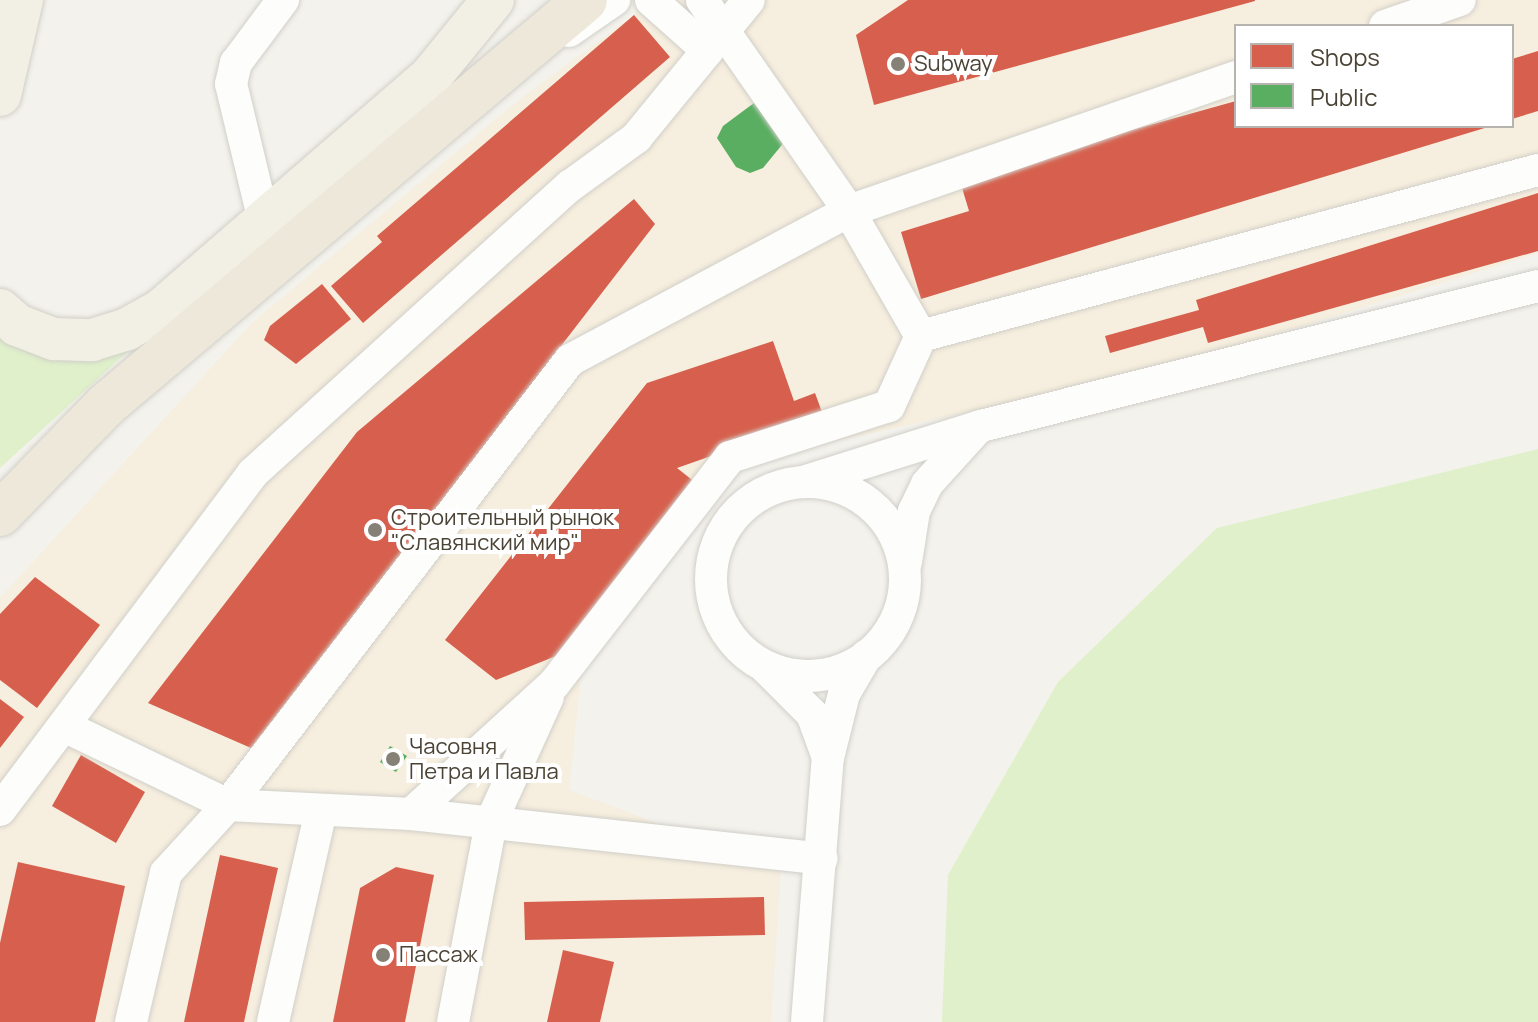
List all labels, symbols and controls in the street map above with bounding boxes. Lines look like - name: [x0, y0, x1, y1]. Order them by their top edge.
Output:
- legend: [1234, 24, 1514, 128]
- text: Shops: [1310, 40, 1380, 73]
- place label: Subway: [914, 51, 993, 77]
- marker: Subway: [889, 55, 907, 73]
- text: Public: [1310, 80, 1377, 113]
- place label: Строительный рынок "Славянский мир": [391, 504, 614, 556]
- marker: Строительный рынок "Славянский мир": [366, 521, 384, 539]
- place label: Часовня Петра и Павла: [409, 733, 559, 784]
- marker: Часовня Петра и Павла: [384, 750, 402, 768]
- place label: Пассаж: [399, 942, 478, 968]
- marker: Пассаж: [374, 946, 392, 964]

